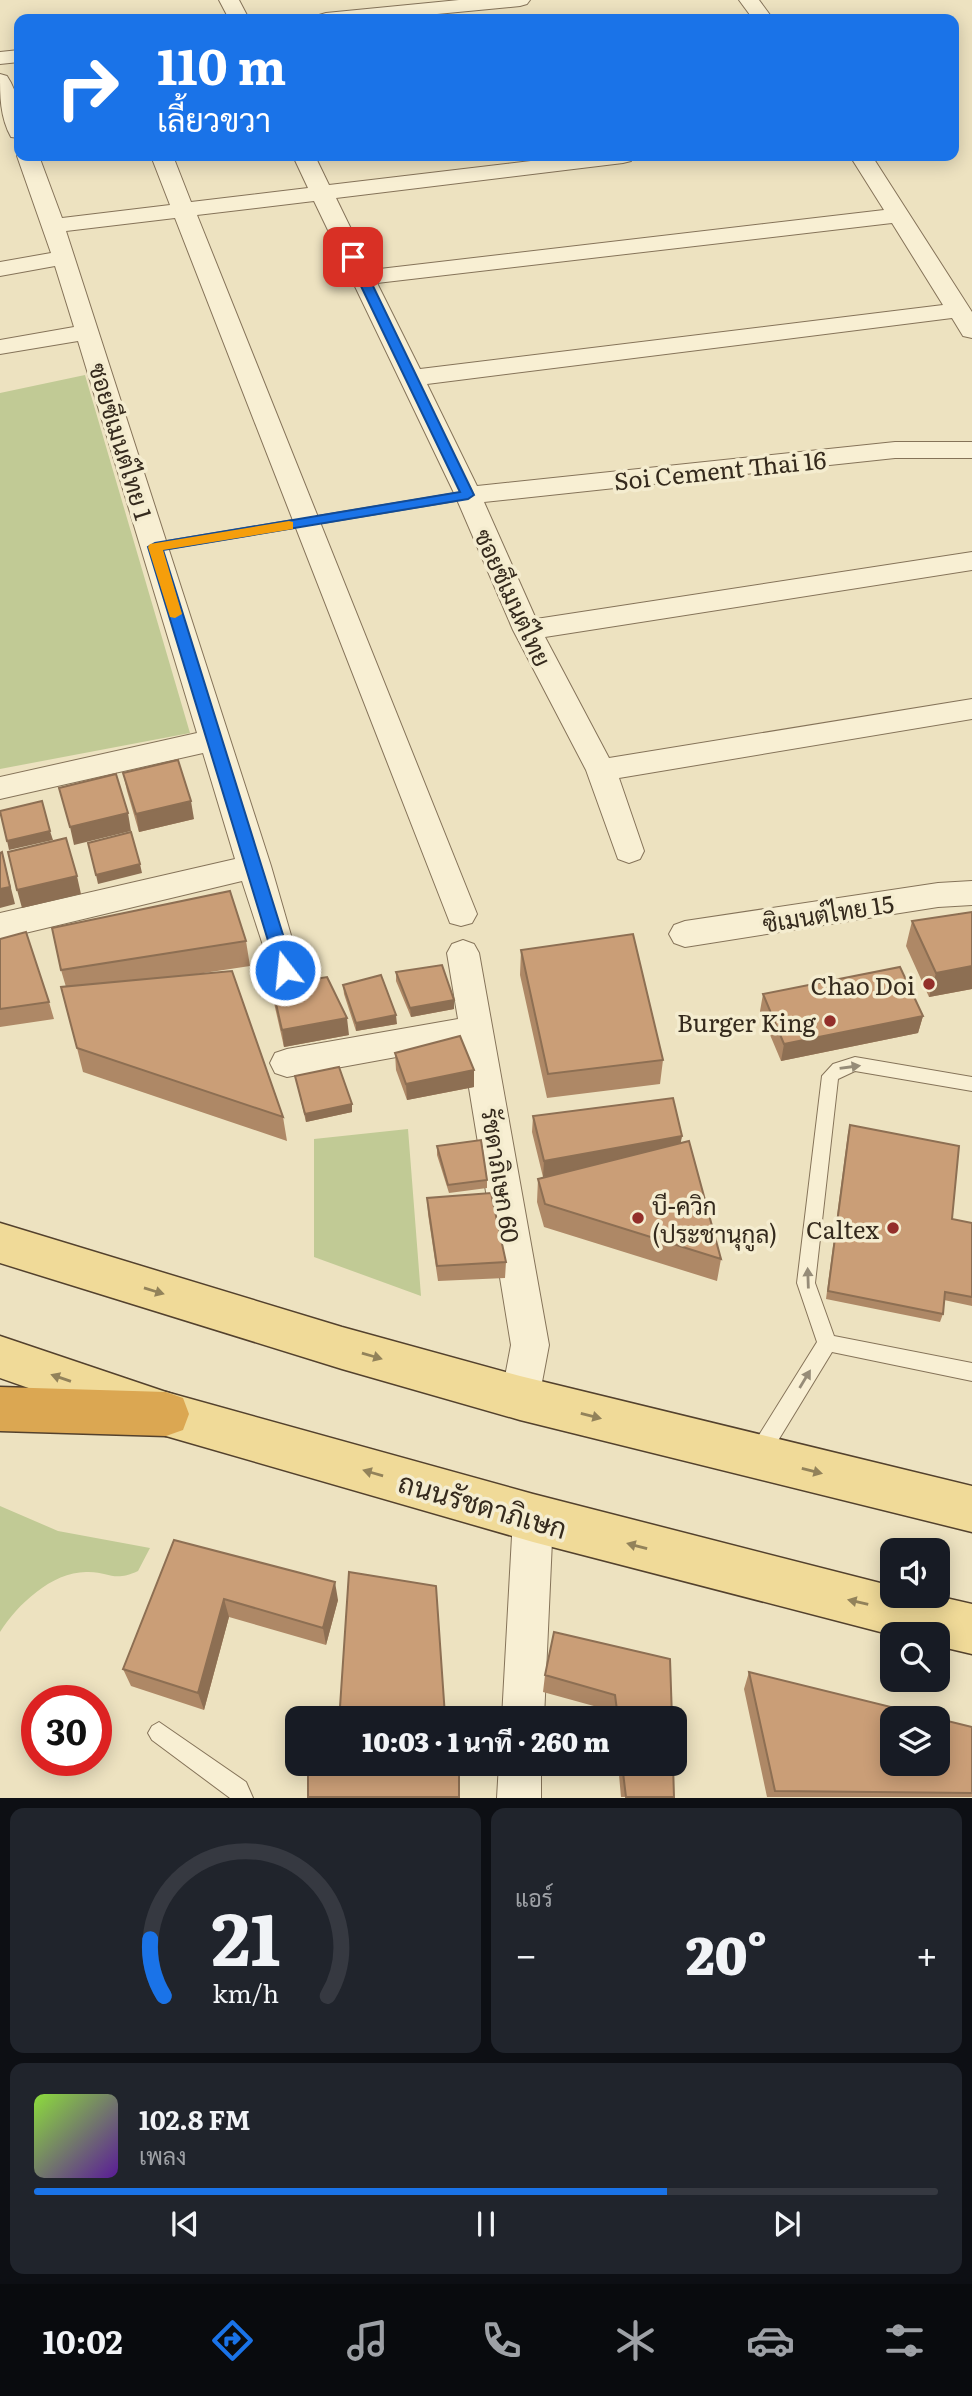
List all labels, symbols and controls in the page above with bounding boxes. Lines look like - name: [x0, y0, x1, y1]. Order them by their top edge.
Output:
- text: 110 m: [157, 27, 286, 100]
- icon: right: [42, 42, 133, 133]
- text: เลี้ยวขวา: [157, 94, 271, 142]
- pin: [323, 227, 383, 287]
- icon: arrive: [334, 238, 372, 276]
- street label: ซอยซีเมนต์ไทย 1: [81, 358, 163, 524]
- street label: Soi Cement Thai 16: [612, 440, 828, 498]
- street label: ซอยซีเมนต์ไทย: [467, 522, 561, 672]
- street label: ซิเมนต์ไทย 15: [760, 884, 896, 940]
- position arrow: [248, 933, 322, 1007]
- place label: Chao Doi: [811, 967, 915, 1002]
- marker: Chao Doi: [921, 976, 937, 992]
- place label: Burger King: [677, 1004, 817, 1039]
- marker: Burger King: [822, 1013, 838, 1029]
- one-way arrow: [840, 1061, 862, 1072]
- street label: รัชดาภิเษก 60: [474, 1105, 530, 1245]
- place label: บี-ควิก (ประชานุกูล): [652, 1187, 777, 1252]
- marker: บี-ควิก (ประชานุกูล): [630, 1210, 646, 1226]
- place label: Caltex: [806, 1211, 879, 1246]
- marker: Caltex: [885, 1220, 901, 1236]
- one-way arrow: [803, 1267, 814, 1289]
- one-way arrow: [144, 1286, 165, 1296]
- one-way arrow: [361, 1351, 383, 1362]
- one-way arrow: [799, 1370, 811, 1389]
- one-way arrow: [51, 1372, 72, 1383]
- one-way arrow: [580, 1411, 602, 1422]
- street label: ถนนรัชดาภิเษก: [394, 1460, 572, 1548]
- one-way arrow: [801, 1465, 823, 1476]
- one-way arrow: [361, 1467, 383, 1478]
- map controls: [880, 1538, 950, 1776]
- button: sound: [880, 1538, 950, 1608]
- one-way arrow: [626, 1540, 648, 1551]
- one-way arrow: [847, 1596, 869, 1607]
- button: search: [880, 1622, 950, 1692]
- speed limit sign: 30: [21, 1685, 112, 1776]
- button: layers: [880, 1706, 950, 1776]
- text: 10:03 · 1 นาที · 260 m: [362, 1721, 610, 1760]
- text: แอร์: [515, 1880, 553, 1914]
- text: 21: [211, 1881, 280, 1989]
- text: 20°: [686, 1914, 767, 1991]
- text: −: [515, 1924, 537, 1981]
- text: +: [916, 1924, 938, 1981]
- text: km/h: [212, 1974, 279, 2011]
- text: 102.8 FM: [139, 2099, 251, 2138]
- text: เพลง: [139, 2138, 186, 2172]
- icon: previous: [166, 2205, 204, 2243]
- icon: pause: [467, 2205, 505, 2243]
- icon: next: [768, 2205, 806, 2243]
- text: 10:02: [43, 2316, 123, 2364]
- icon: directions: [208, 2316, 257, 2365]
- icon: music: [343, 2316, 392, 2365]
- icon: phone: [477, 2316, 526, 2365]
- icon: climate: [611, 2316, 660, 2365]
- icon: car: [746, 2316, 795, 2365]
- icon: filters: [880, 2316, 929, 2365]

